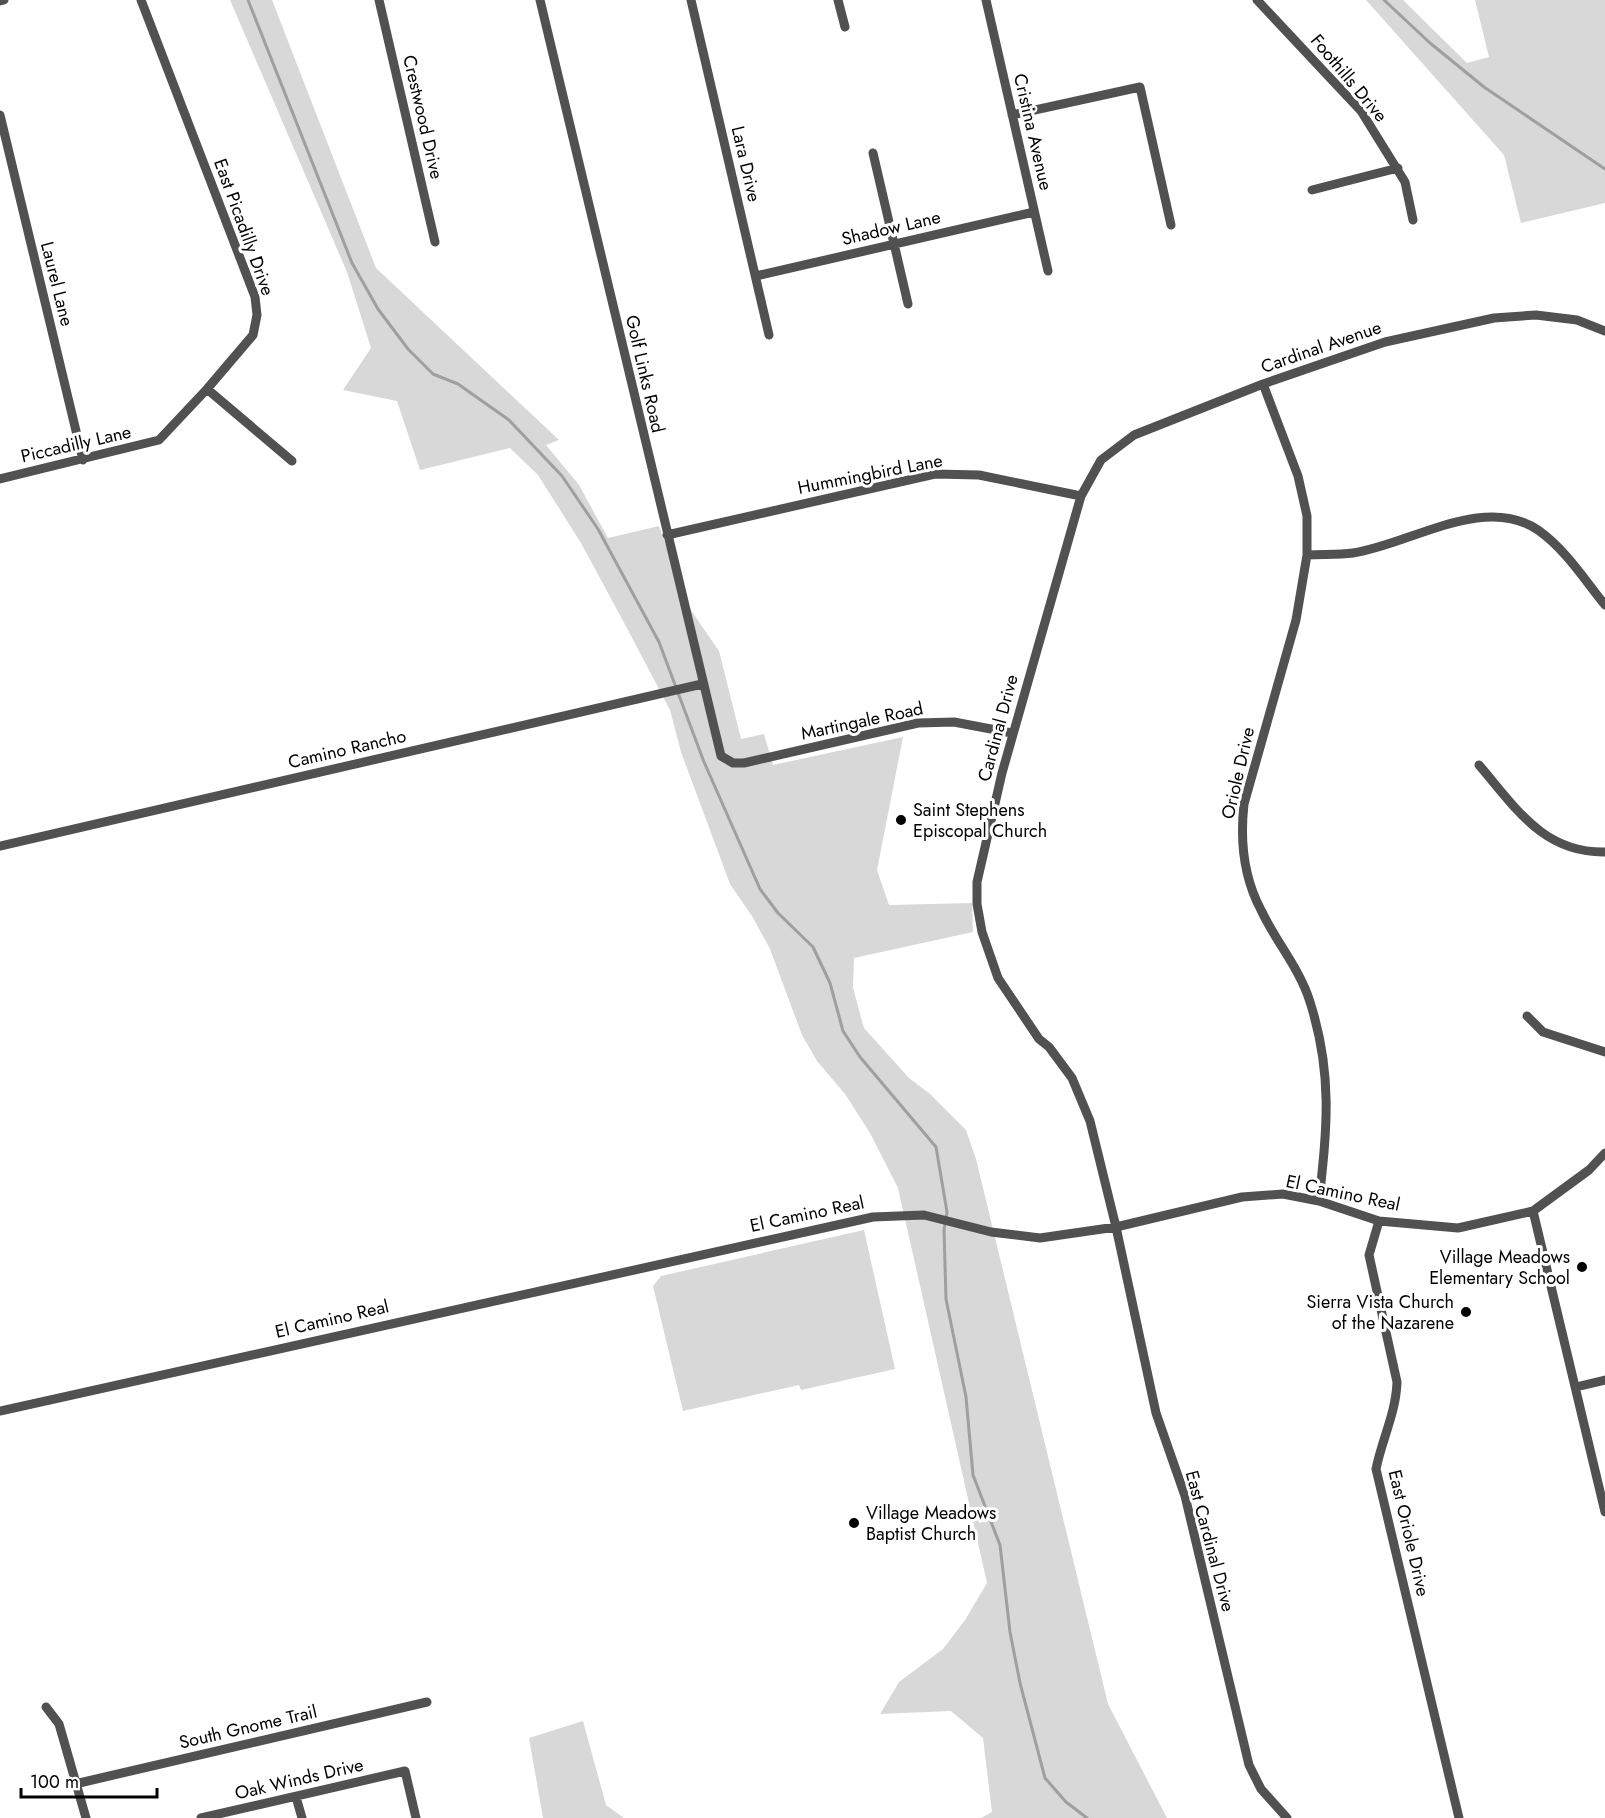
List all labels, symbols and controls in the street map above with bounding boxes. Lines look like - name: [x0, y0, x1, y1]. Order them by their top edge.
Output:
- street label: Foothills Drive: [1304, 28, 1394, 128]
- street label: Crestwood Drive: [396, 53, 450, 181]
- street label: Cristina Avenue: [1007, 71, 1059, 193]
- street label: Lara Drive: [725, 124, 767, 204]
- street label: East Picadilly Drive: [207, 155, 281, 299]
- street label: Shadow Lane: [839, 204, 943, 252]
- street label: Laurel Lane: [34, 239, 80, 329]
- street label: Golf Links Road: [619, 313, 671, 435]
- street label: Cardinal Avenue: [1257, 314, 1385, 380]
- street label: Piccadilly Lane: [18, 419, 134, 469]
- street label: Hummingbird Lane: [795, 447, 945, 501]
- street label: Cardinal Drive: [971, 672, 1025, 784]
- street label: Martingale Road: [798, 695, 926, 747]
- street label: Camino Rancho: [285, 723, 409, 775]
- street label: Oriole Drive: [1215, 724, 1261, 822]
- place label: Saint Stephens Episcopal Church: [913, 797, 1047, 844]
- marker: Saint Stephens Episcopal Church: [894, 813, 908, 827]
- street label: El Camino Real: [1284, 1168, 1402, 1218]
- street label: El Camino Real: [748, 1189, 866, 1239]
- place label: Village Meadows Elementary School: [1429, 1244, 1570, 1291]
- marker: Village Meadows Elementary School: [1575, 1260, 1589, 1274]
- place label: Sierra Vista Church of the Nazarene: [1306, 1289, 1454, 1336]
- street label: El Camino Real: [273, 1293, 391, 1345]
- marker: Sierra Vista Church of the Nazarene: [1459, 1305, 1473, 1319]
- street label: East Cardinal Drive: [1179, 1467, 1241, 1615]
- street label: East Oriole Drive: [1382, 1467, 1436, 1599]
- place label: Village Meadows Baptist Church: [866, 1500, 996, 1547]
- marker: Village Meadows Baptist Church: [847, 1516, 861, 1530]
- street label: South Gnome Trail: [176, 1698, 320, 1756]
- street label: Oak Winds Drive: [232, 1752, 366, 1806]
- scale bar: [21, 1761, 158, 1799]
- text: 100 m: [30, 1769, 79, 1795]

